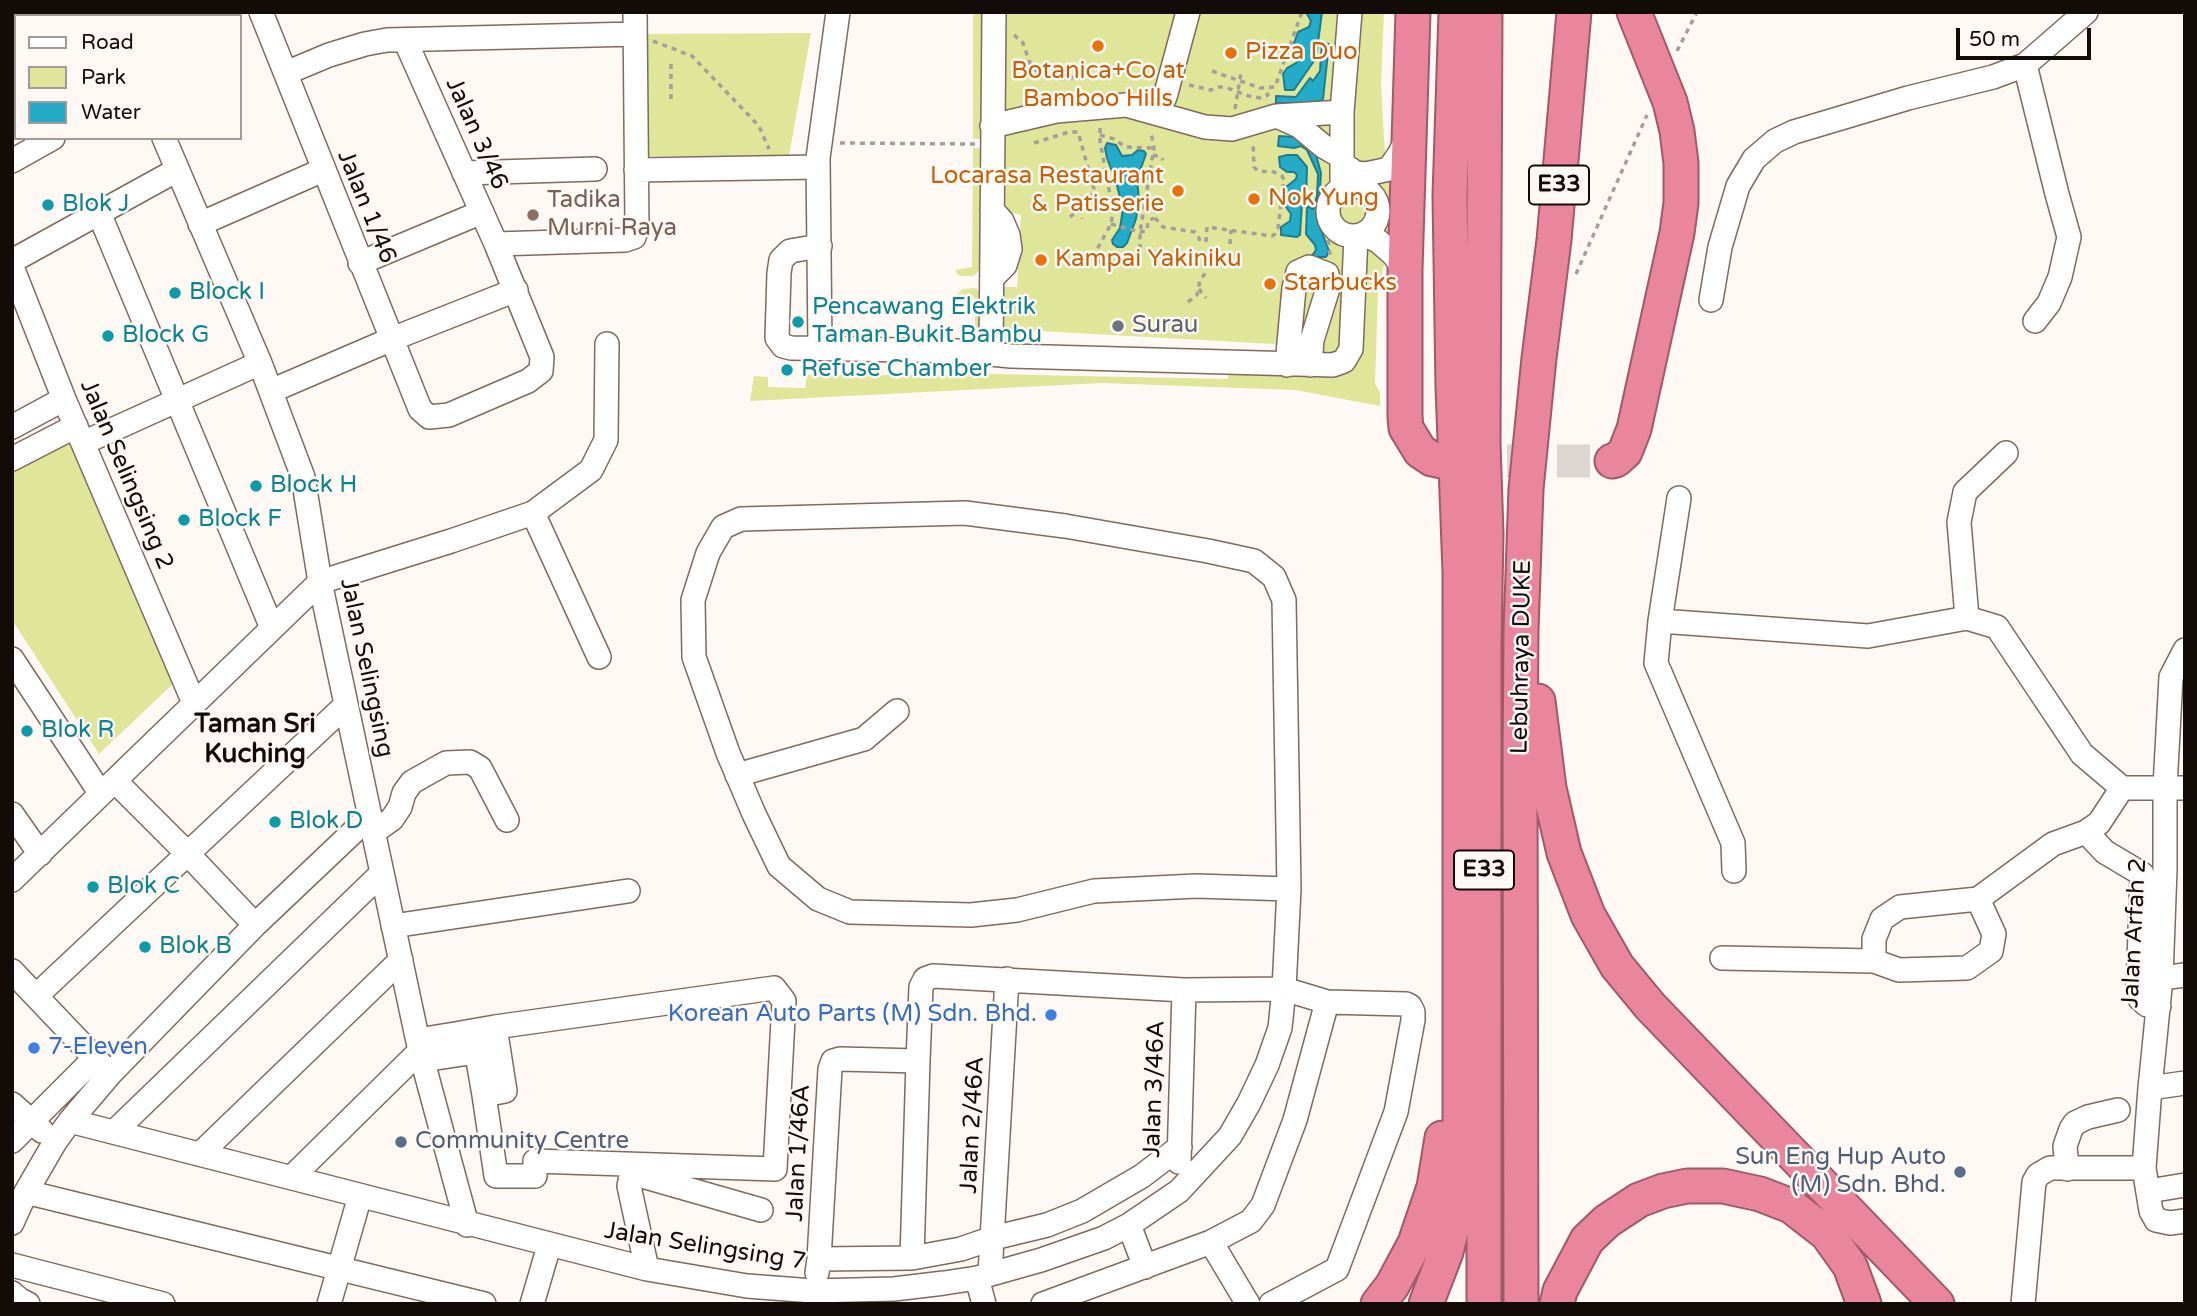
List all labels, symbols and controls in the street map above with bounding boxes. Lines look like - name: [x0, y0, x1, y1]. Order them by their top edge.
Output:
- legend: [14, 14, 242, 140]
- scale bar: [1959, 14, 2094, 58]
- text: 50 m: [1969, 27, 2020, 52]
- text: Road: [81, 30, 134, 55]
- marker: Botanica+Co at Bamboo Hills: [1090, 38, 1106, 54]
- place label: Pizza Duo: [1245, 39, 1358, 67]
- marker: Pizza Duo: [1223, 45, 1239, 61]
- place label: Botanica+Co at Bamboo Hills: [1011, 58, 1185, 114]
- text: Park: [81, 65, 126, 90]
- street label: Jalan 3/46: [439, 74, 513, 194]
- text: Water: [81, 100, 141, 125]
- street label: Jalan 1/46: [330, 146, 402, 268]
- place label: Locarasa Restaurant & Patisserie: [930, 163, 1164, 219]
- road number: E33: [1529, 166, 1589, 204]
- marker: Locarasa Restaurant & Patisserie: [1170, 183, 1186, 199]
- place label: Nok Yung: [1268, 185, 1379, 213]
- place label: Tadika Murni Raya: [547, 187, 677, 243]
- place label: Blok J: [62, 191, 130, 219]
- marker: Nok Yung: [1246, 191, 1262, 207]
- marker: Blok J: [40, 197, 56, 213]
- marker: Tadika Murni Raya: [525, 207, 541, 223]
- place label: Kampai Yakiniku: [1055, 246, 1242, 274]
- marker: Kampai Yakiniku: [1033, 252, 1049, 268]
- place label: Starbucks: [1284, 270, 1397, 298]
- marker: Starbucks: [1262, 276, 1278, 292]
- place label: Block I: [189, 279, 265, 307]
- marker: Block I: [167, 285, 183, 301]
- place label: Pencawang Elektrik Taman Bukit Bambu: [812, 294, 1042, 350]
- place label: Surau: [1132, 312, 1198, 340]
- marker: Pencawang Elektrik Taman Bukit Bambu: [790, 314, 806, 330]
- marker: Surau: [1110, 318, 1126, 334]
- place label: Block G: [122, 322, 209, 350]
- marker: Block G: [100, 328, 116, 344]
- place label: Refuse Chamber: [801, 356, 992, 384]
- marker: Refuse Chamber: [779, 362, 795, 378]
- street label: Jalan Selingsing 2: [73, 376, 179, 574]
- place label: Block H: [270, 472, 357, 500]
- marker: Block H: [248, 478, 264, 494]
- place label: Block F: [198, 506, 282, 534]
- marker: Block F: [176, 512, 192, 528]
- street label: Lebuhraya DUKE: [1506, 560, 1538, 754]
- street label: Jalan Selingsing: [333, 576, 399, 760]
- district label: Taman Sri Kuching: [194, 709, 316, 770]
- place label: Blok R: [41, 717, 114, 745]
- marker: Blok R: [19, 723, 35, 739]
- place label: Blok D: [289, 808, 363, 836]
- marker: Blok D: [267, 814, 283, 830]
- road number: E33: [1454, 850, 1514, 890]
- street label: Jalan Arfah 2: [2117, 857, 2153, 1009]
- place label: Blok C: [107, 873, 180, 901]
- marker: Blok C: [85, 879, 101, 895]
- place label: Blok B: [159, 933, 232, 961]
- marker: Blok B: [137, 939, 153, 955]
- place label: Korean Auto Parts (M) Sdn. Bhd.: [668, 1001, 1037, 1029]
- marker: Korean Auto Parts (M) Sdn. Bhd.: [1043, 1007, 1059, 1023]
- street label: Jalan 3/46A: [1138, 1020, 1172, 1158]
- place label: 7-Eleven: [48, 1034, 148, 1062]
- marker: 7-Eleven: [26, 1040, 42, 1056]
- street label: Jalan 2/46A: [955, 1056, 991, 1194]
- street label: Jalan 1/46A: [781, 1084, 817, 1222]
- place label: Community Centre: [415, 1128, 629, 1156]
- marker: Community Centre: [393, 1134, 409, 1150]
- place label: Sun Eng Hup Auto (M) Sdn. Bhd.: [1735, 1144, 1946, 1200]
- marker: Sun Eng Hup Auto (M) Sdn. Bhd.: [1952, 1164, 1968, 1180]
- street label: Jalan Selingsing 7: [602, 1217, 808, 1277]

